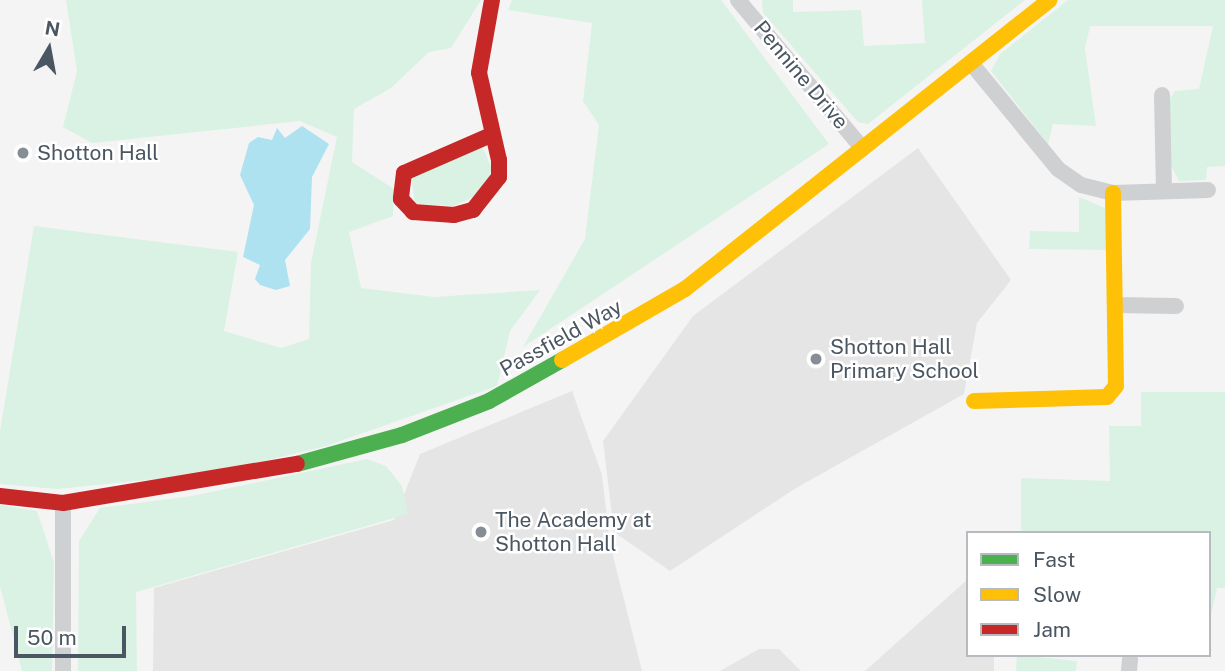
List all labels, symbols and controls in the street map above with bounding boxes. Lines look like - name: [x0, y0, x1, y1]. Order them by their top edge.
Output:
- north arrow: [14, 14, 84, 84]
- text: N: [43, 16, 62, 40]
- street label: Pennine Drive: [748, 16, 854, 134]
- place label: Shotton Hall: [37, 140, 159, 166]
- marker: Shotton Hall: [15, 145, 31, 161]
- street label: Passfield Way: [495, 294, 627, 382]
- place label: Shotton Hall Primary School: [830, 334, 979, 384]
- marker: Shotton Hall Primary School: [808, 351, 824, 367]
- place label: The Academy at Shotton Hall: [495, 507, 652, 557]
- marker: The Academy at Shotton Hall: [473, 524, 489, 540]
- legend: [966, 531, 1211, 657]
- text: Fast: [1033, 547, 1075, 572]
- text: Slow: [1033, 582, 1081, 607]
- scale bar: [18, 612, 130, 656]
- text: Jam: [1033, 617, 1071, 642]
- text: 50 m: [27, 625, 77, 650]

